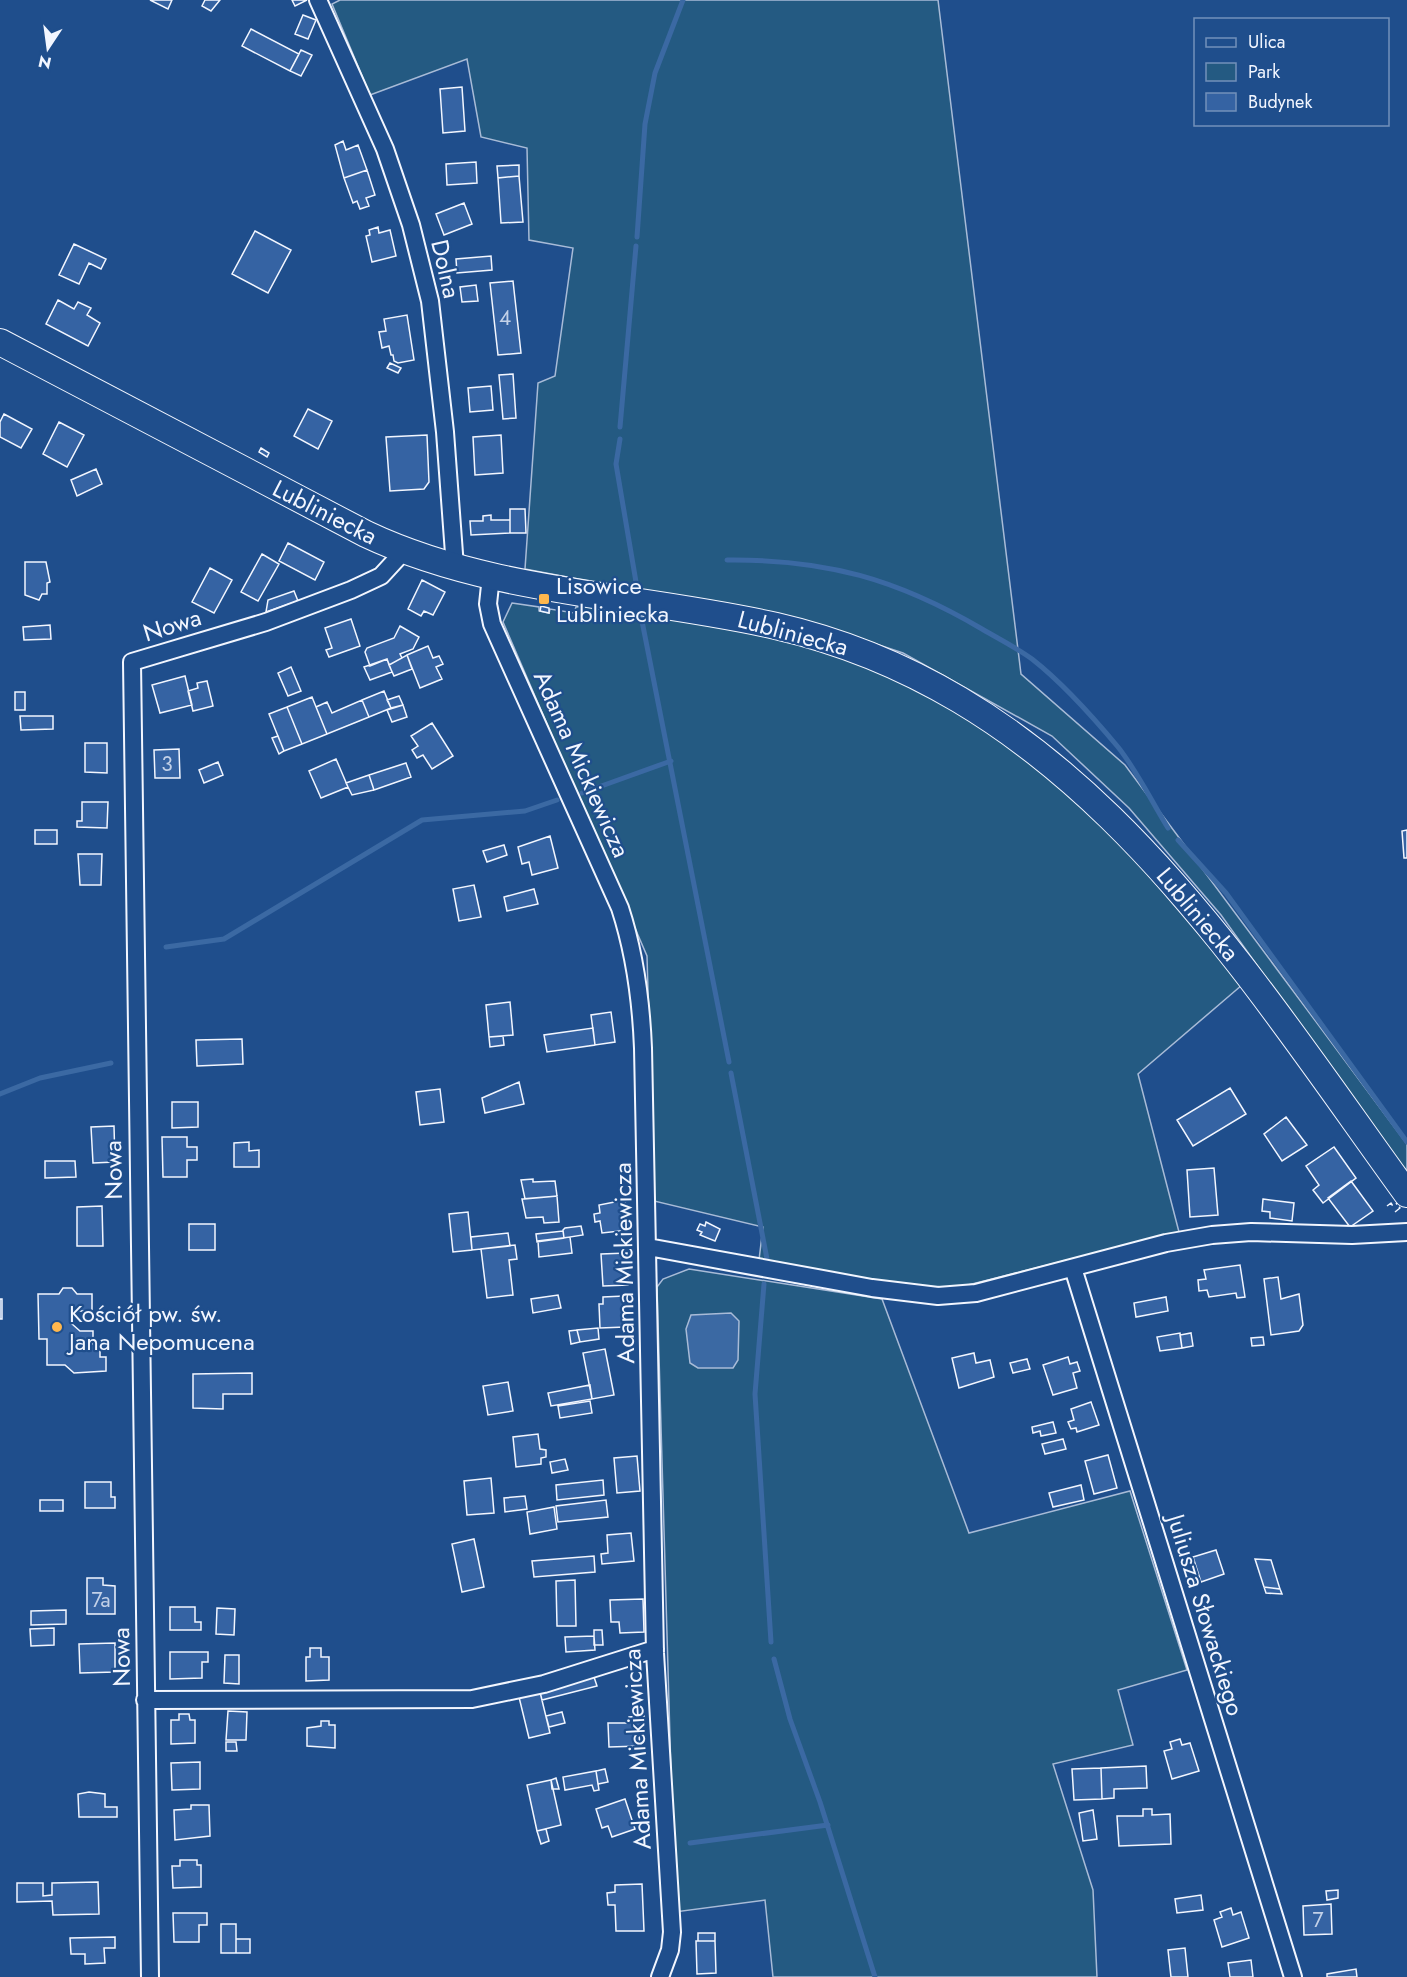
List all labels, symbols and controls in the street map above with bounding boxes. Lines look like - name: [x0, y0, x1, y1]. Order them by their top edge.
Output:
- north arrow: [18, 18, 78, 78]
- legend: [1194, 18, 1389, 126]
- text: Ulica: [1248, 29, 1285, 55]
- text: N: [36, 49, 54, 75]
- text: Park: [1248, 59, 1280, 85]
- text: Budynek: [1248, 89, 1312, 115]
- street label: Dolna: [422, 236, 470, 302]
- house number: 4: [499, 303, 511, 333]
- street label: Lubliniecka: [267, 471, 383, 553]
- place label: Lisowice Lubliniecka: [556, 568, 669, 631]
- marker: Lisowice Lubliniecka: [537, 592, 551, 606]
- street label: Nowa: [139, 600, 205, 650]
- street label: Lubliniecka: [734, 601, 852, 665]
- street label: Adama Mickiewicza: [525, 665, 639, 863]
- house number: 3: [161, 749, 173, 779]
- street label: Lubliniecka: [1148, 859, 1248, 969]
- street label: Nowa: [95, 1140, 131, 1200]
- street label: Adama Mickiewicza: [605, 1162, 643, 1364]
- place label: Kościół pw. św. Jana Nepomucena: [66, 1296, 255, 1359]
- marker: Kościół pw. św. Jana Nepomucena: [50, 1320, 64, 1334]
- street label: Juliusza Słowackiego: [1158, 1507, 1253, 1720]
- house number: 7a: [91, 1585, 111, 1615]
- street label: Nowa: [103, 1627, 139, 1687]
- street label: Adama Mickiewicza: [614, 1648, 660, 1850]
- house number: 7: [1312, 1905, 1324, 1935]

